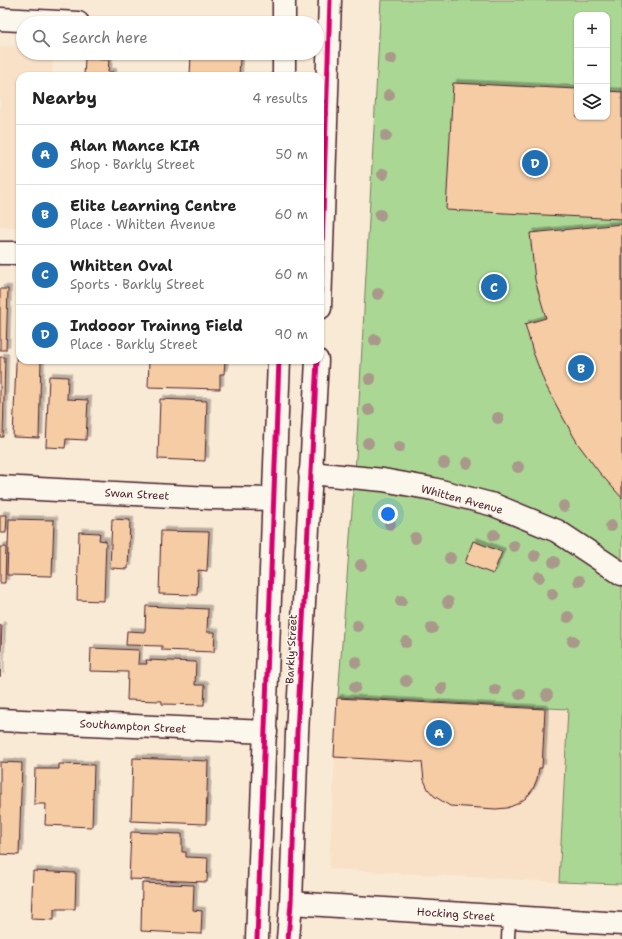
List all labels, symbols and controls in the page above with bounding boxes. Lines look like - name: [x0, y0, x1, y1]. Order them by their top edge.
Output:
- map controls: [574, 12, 610, 120]
- button: +: [574, 12, 610, 48]
- search box: [16, 16, 324, 60]
- icon: search: [30, 27, 52, 49]
- text: Search here: [62, 28, 148, 48]
- button: −: [574, 48, 610, 84]
- button: layers: [574, 84, 610, 120]
- text: Nearby: [32, 87, 97, 109]
- text: 4 results: [252, 90, 308, 107]
- text: Alan Mance KIA: [70, 136, 200, 156]
- text: A: [40, 146, 50, 163]
- text: 50 m: [275, 146, 308, 163]
- pin: D: [522, 148, 548, 178]
- text: Shop · Barkly Street: [70, 156, 195, 173]
- text: Elite Learning Centre: [70, 196, 236, 216]
- text: B: [41, 206, 49, 223]
- text: 60 m: [275, 206, 308, 223]
- text: Place · Whitten Avenue: [70, 216, 216, 233]
- text: Whitten Oval: [70, 256, 173, 276]
- text: C: [41, 266, 49, 283]
- text: 60 m: [275, 266, 308, 283]
- pin: C: [481, 272, 507, 302]
- text: Sports · Barkly Street: [70, 276, 204, 293]
- text: Indooor Trainng Field: [70, 316, 243, 336]
- text: D: [40, 326, 50, 343]
- text: 90 m: [274, 326, 308, 343]
- text: Place · Barkly Street: [70, 336, 198, 353]
- pin: B: [568, 353, 594, 383]
- street label: Whitten Avenue: [419, 481, 505, 518]
- street label: Swan Street: [104, 485, 170, 504]
- your location: [378, 504, 398, 524]
- street label: Barkly Street: [282, 614, 301, 684]
- street label: Southampton Street: [79, 716, 187, 737]
- pin: A: [426, 718, 452, 748]
- street label: Hocking Street: [416, 904, 496, 925]

